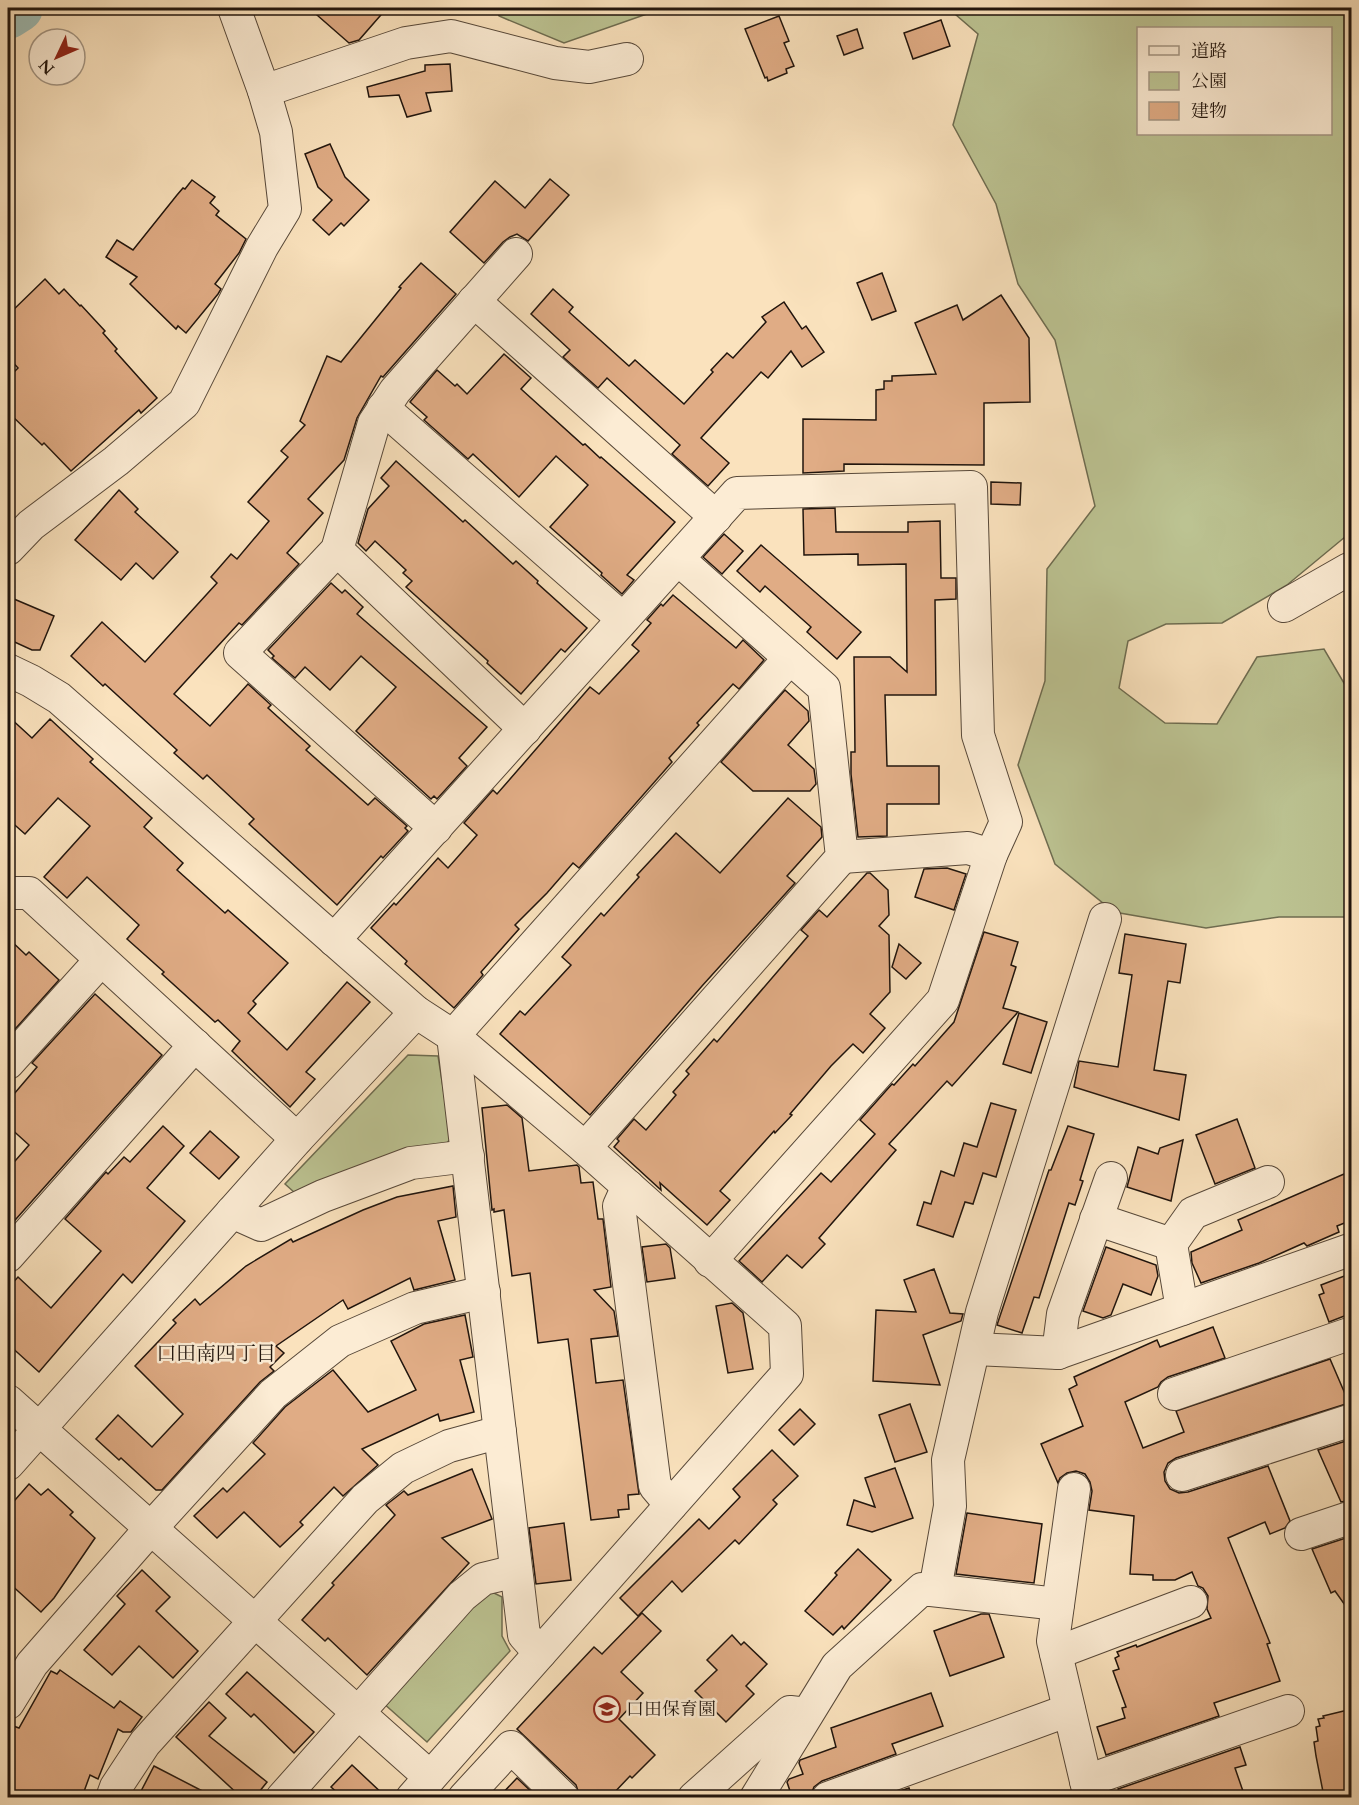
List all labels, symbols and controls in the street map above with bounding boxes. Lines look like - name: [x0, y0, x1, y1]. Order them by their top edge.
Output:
- north arrow: [27, 27, 87, 87]
- legend: [1137, 27, 1332, 135]
- text: 道路: [1191, 39, 1227, 64]
- text: N: [34, 54, 60, 79]
- text: 公園: [1191, 69, 1227, 94]
- text: 建物: [1191, 99, 1227, 124]
- district label: 口田南四丁目: [156, 1340, 276, 1367]
- school or university icon: 口田保育園: [592, 1694, 622, 1724]
- place label: 口田保育園: [626, 1697, 716, 1722]

